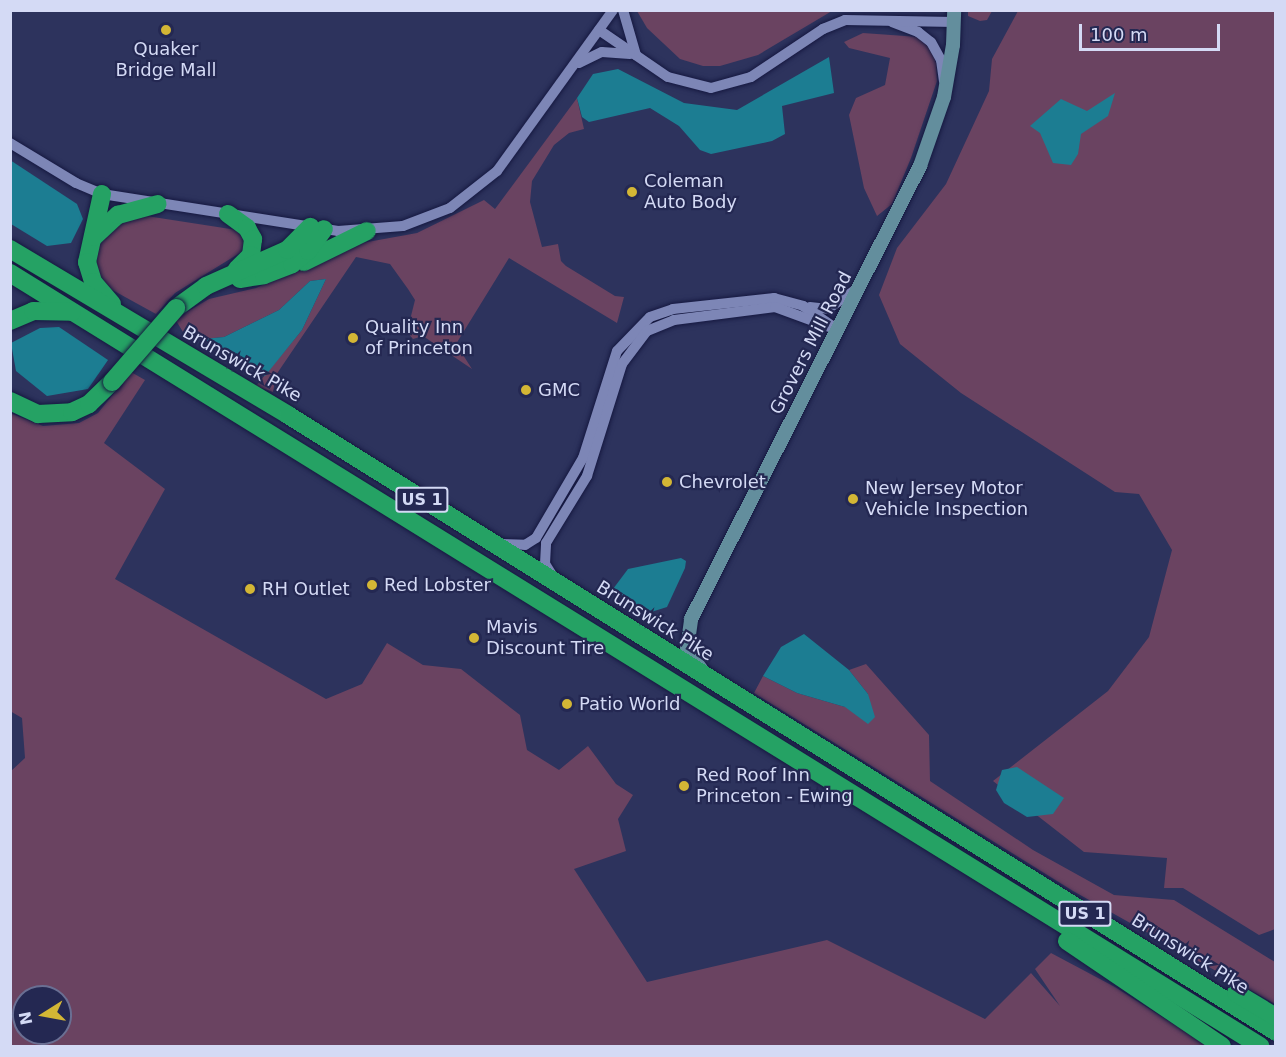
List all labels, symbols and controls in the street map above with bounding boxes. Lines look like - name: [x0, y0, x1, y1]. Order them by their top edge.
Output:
- scale bar: [1082, 12, 1223, 50]
- marker: Quaker Bridge Mall: [159, 23, 173, 37]
- text: 100 m: [1090, 24, 1148, 45]
- place label: Quaker Bridge Mall: [116, 39, 216, 82]
- place label: Coleman Auto Body: [644, 171, 737, 213]
- marker: Coleman Auto Body: [625, 185, 639, 199]
- street label: Grovers Mill Road: [766, 268, 856, 418]
- place label: Quality Inn of Princeton: [365, 317, 473, 360]
- street label: Brunswick Pike: [179, 321, 305, 407]
- marker: Quality Inn of Princeton: [346, 331, 360, 345]
- place label: GMC: [538, 379, 580, 401]
- marker: GMC: [519, 383, 533, 397]
- place label: Chevrolet: [679, 471, 766, 493]
- marker: Chevrolet: [660, 475, 674, 489]
- place label: New Jersey Motor Vehicle Inspection: [865, 478, 1028, 520]
- road number: US 1: [395, 487, 449, 513]
- marker: New Jersey Motor Vehicle Inspection: [846, 492, 860, 506]
- place label: Red Lobster: [384, 574, 491, 596]
- street label: Brunswick Pike: [592, 576, 718, 666]
- place label: RH Outlet: [262, 578, 350, 600]
- marker: Red Lobster: [365, 578, 379, 592]
- marker: RH Outlet: [243, 582, 257, 596]
- place label: Mavis Discount Tire: [486, 617, 604, 660]
- marker: Mavis Discount Tire: [467, 631, 481, 645]
- place label: Patio World: [579, 693, 680, 715]
- marker: Patio World: [560, 697, 574, 711]
- place label: Red Roof Inn Princeton - Ewing: [696, 765, 853, 808]
- marker: Red Roof Inn Princeton - Ewing: [677, 779, 691, 793]
- road number: US 1: [1058, 901, 1112, 927]
- street label: Brunswick Pike: [1127, 909, 1253, 999]
- north arrow: [12, 985, 72, 1045]
- text: N: [15, 1010, 36, 1027]

